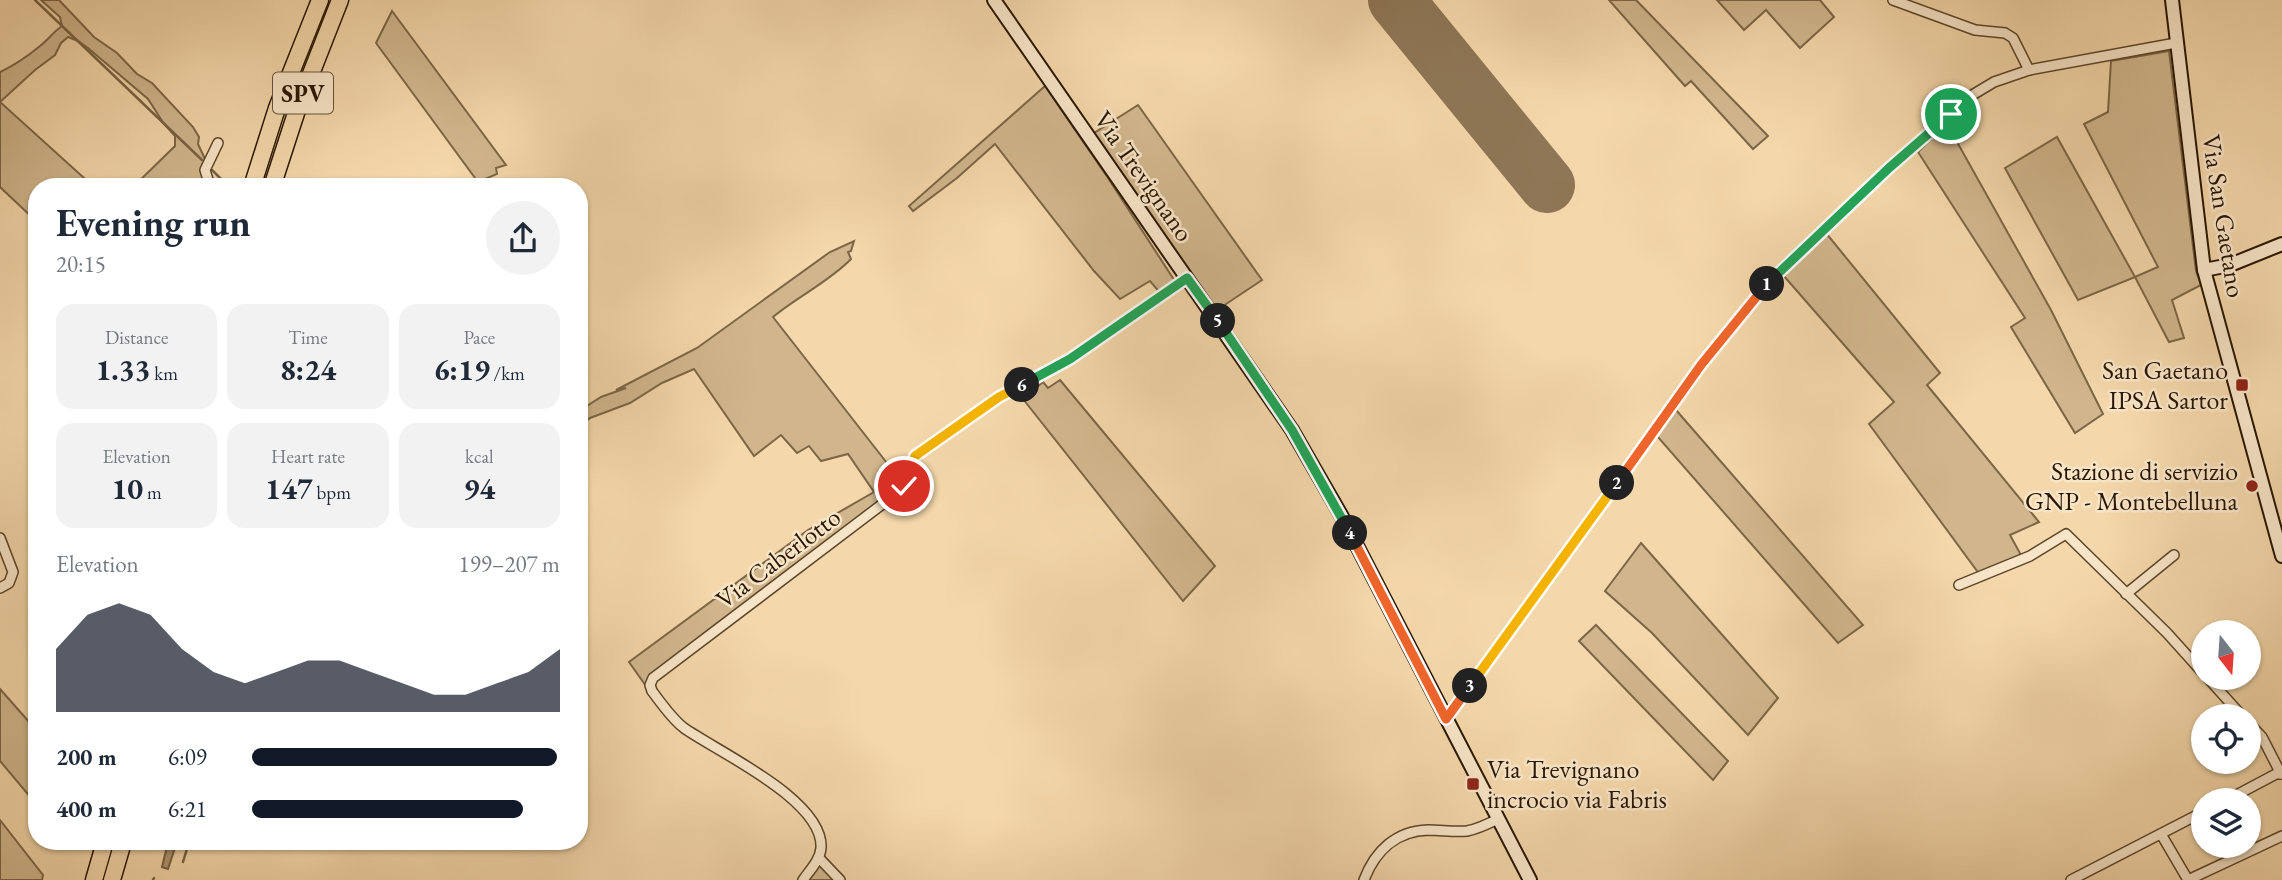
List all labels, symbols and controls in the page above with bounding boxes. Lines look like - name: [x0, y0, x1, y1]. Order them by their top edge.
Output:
- road number: SPV: [273, 72, 333, 114]
- pin: [1921, 84, 1981, 144]
- icon: arrive: [1932, 95, 1970, 133]
- street label: Via Trevignano: [1086, 104, 1202, 248]
- street label: Via San Gaetano: [2194, 132, 2254, 300]
- text: Evening run: [56, 198, 251, 247]
- button: share: [486, 201, 560, 275]
- text: 20:15: [56, 249, 106, 279]
- pin: 1: [1750, 266, 1784, 302]
- text: 1: [1761, 271, 1772, 296]
- pin: 5: [1200, 304, 1236, 338]
- text: 5: [1212, 308, 1223, 333]
- text: Distance: [105, 325, 168, 350]
- text: Time: [288, 325, 328, 350]
- text: Pace: [463, 325, 495, 350]
- text: 1.33: [95, 350, 150, 389]
- text: 8:24: [280, 350, 336, 389]
- text: 6:19: [434, 350, 490, 389]
- place label: San Gaetano IPSA Sartor: [2102, 353, 2228, 417]
- text: km: [150, 361, 178, 386]
- text: /km: [490, 361, 525, 386]
- pin: 6: [1004, 368, 1040, 402]
- text: 6: [1016, 372, 1027, 397]
- marker: San Gaetano IPSA Sartor: [2234, 377, 2250, 393]
- text: Elevation: [102, 444, 171, 469]
- text: Heart rate: [271, 444, 345, 469]
- text: kcal: [465, 444, 494, 469]
- place label: Stazione di servizio GNP - Montebelluna: [2025, 454, 2239, 518]
- pin: [874, 456, 934, 516]
- pin: 2: [1600, 466, 1634, 500]
- icon: check: [885, 467, 923, 505]
- text: 10: [111, 469, 143, 508]
- text: 147: [265, 469, 313, 508]
- text: 94: [463, 469, 495, 508]
- text: 2: [1611, 470, 1622, 495]
- marker: Stazione di servizio GNP - Montebelluna: [2244, 478, 2260, 494]
- text: m: [143, 480, 162, 505]
- text: bpm: [313, 480, 351, 505]
- street label: Via Caberlotto: [709, 500, 847, 616]
- pin: 4: [1332, 516, 1368, 550]
- text: 4: [1344, 520, 1355, 545]
- text: Elevation: [56, 549, 139, 579]
- text: 199–207 m: [459, 549, 560, 579]
- north arrow: [2191, 620, 2261, 690]
- map controls: [2191, 620, 2261, 858]
- pin: 3: [1452, 668, 1488, 704]
- text: 3: [1464, 673, 1475, 698]
- button: locate: [2191, 704, 2261, 774]
- text: 200 m: [56, 742, 117, 772]
- text: 6:09: [168, 742, 207, 772]
- place label: Via Trevignano incrocio via Fabris: [1487, 752, 1667, 816]
- marker: Via Trevignano incrocio via Fabris: [1465, 776, 1481, 792]
- button: layers: [2191, 788, 2261, 858]
- text: 400 m: [56, 794, 117, 824]
- text: 6:21: [168, 794, 207, 824]

